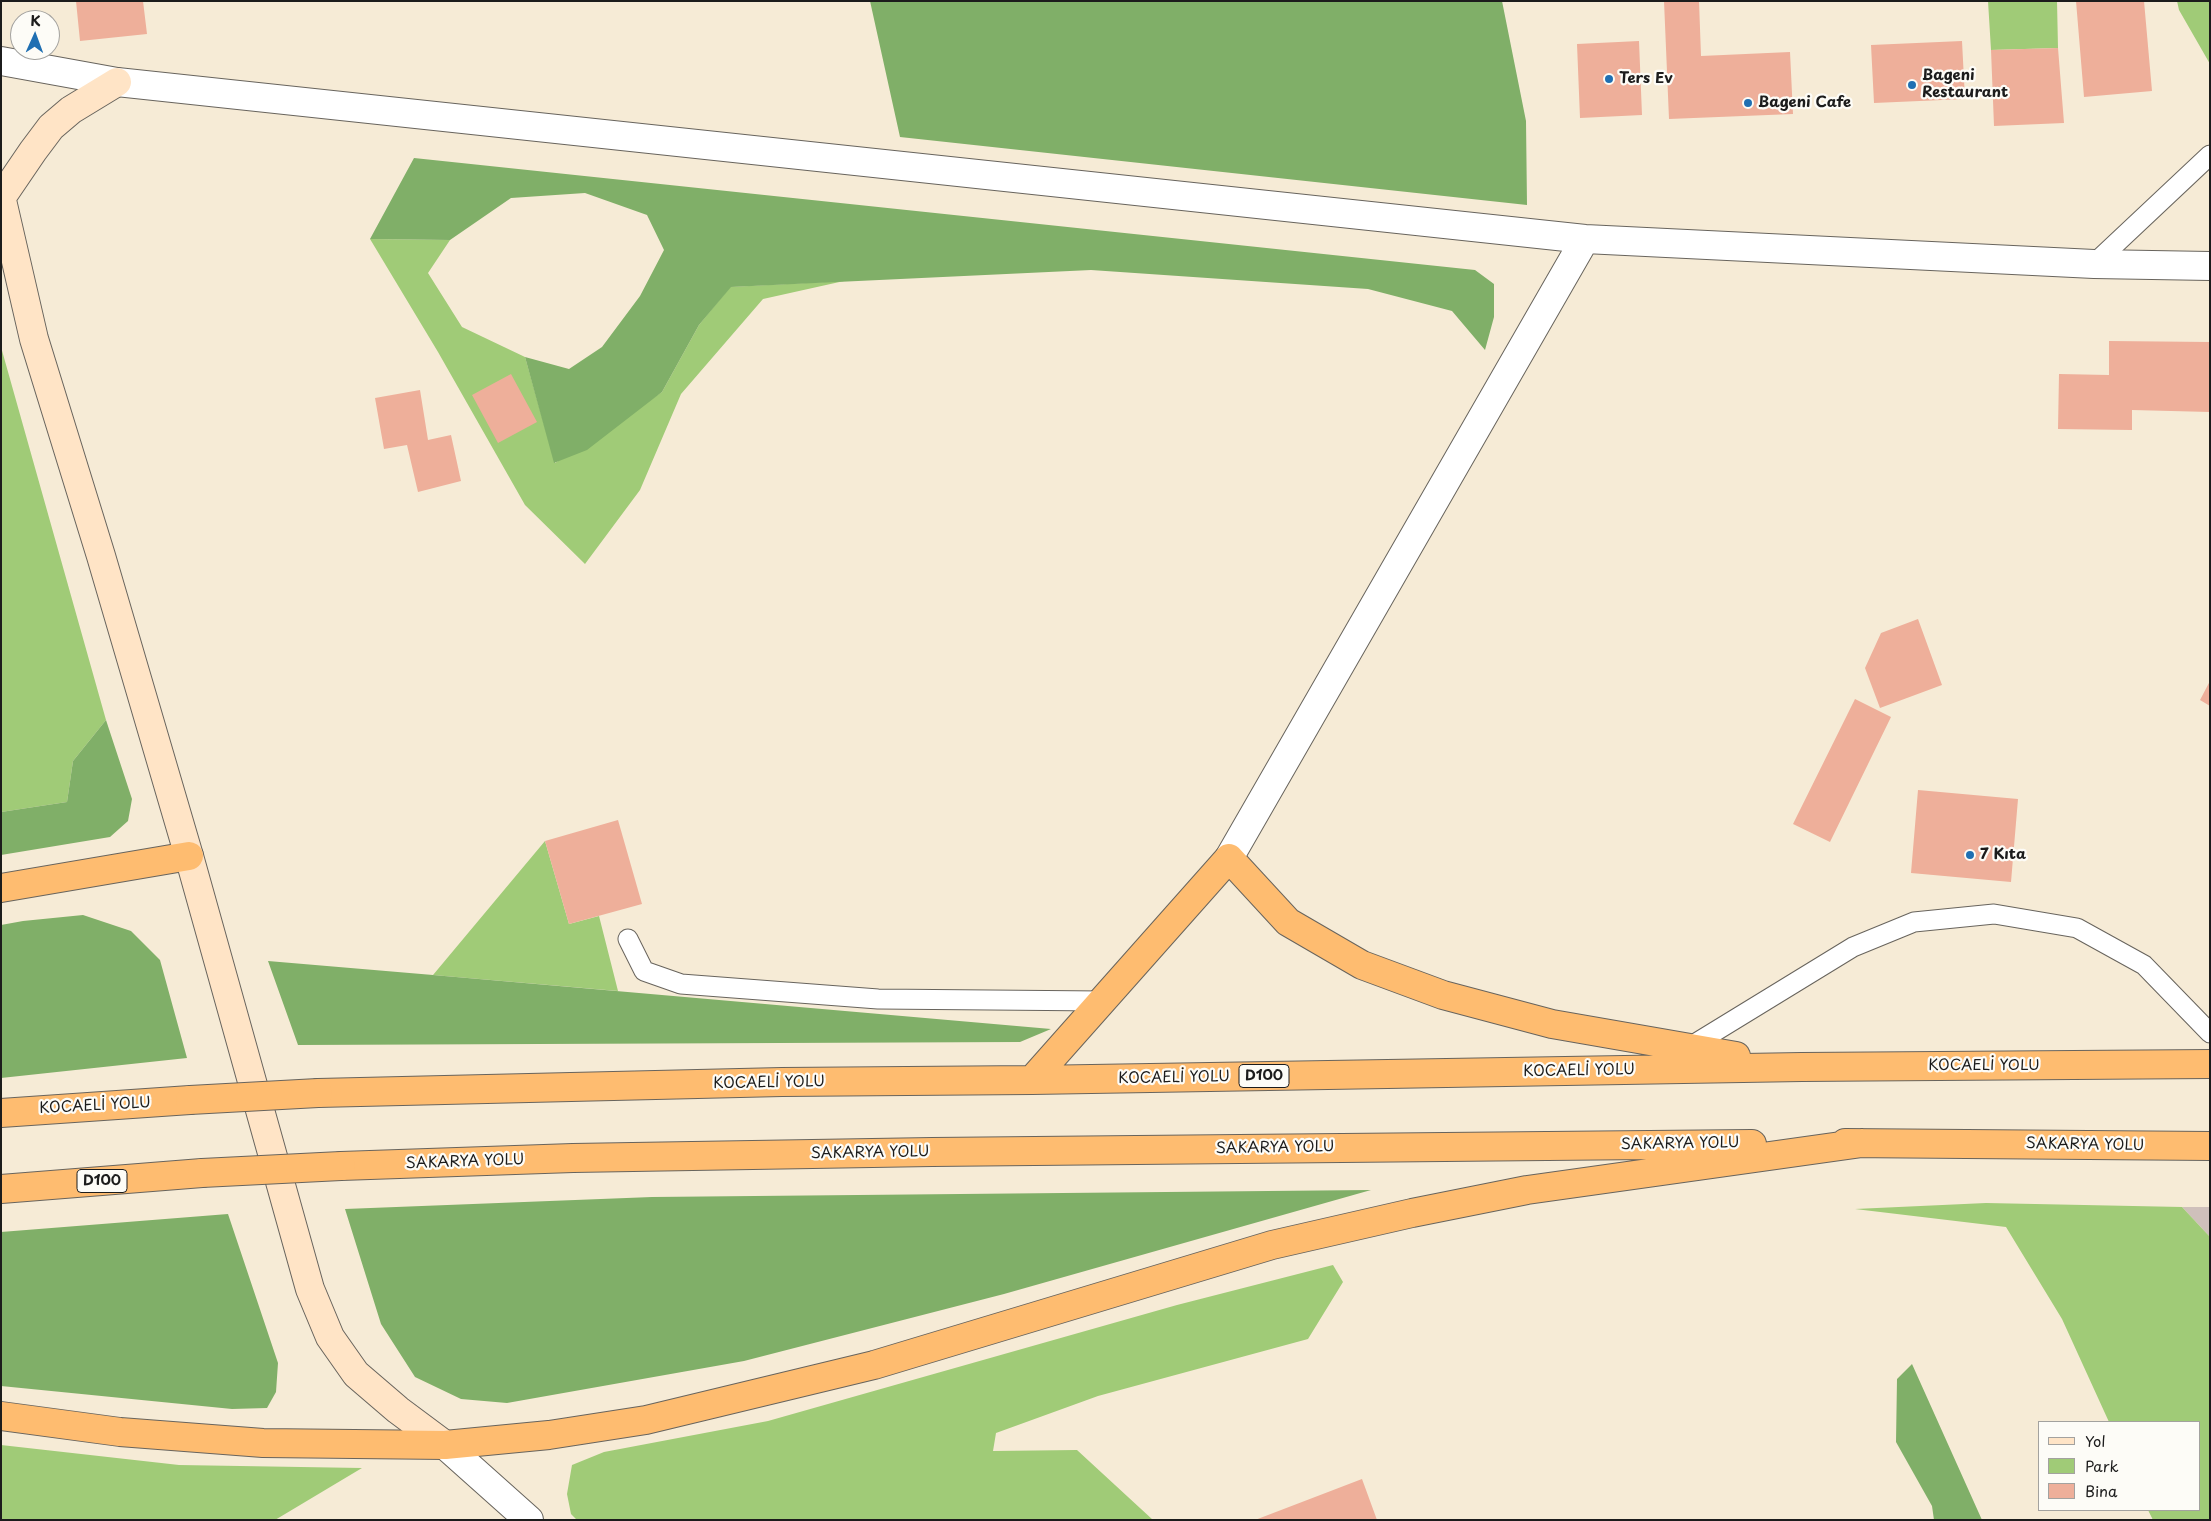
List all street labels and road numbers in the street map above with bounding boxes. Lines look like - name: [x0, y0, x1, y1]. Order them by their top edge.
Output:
- street label: KOCAELİ YOLU: [1928, 1057, 2040, 1075]
- street label: KOCAELİ YOLU: [1523, 1061, 1635, 1081]
- road number: D100: [1239, 1064, 1289, 1088]
- street label: KOCAELİ YOLU: [1118, 1068, 1230, 1088]
- street label: KOCAELİ YOLU: [713, 1073, 825, 1093]
- street label: KOCAELİ YOLU: [39, 1094, 151, 1118]
- street label: SAKARYA YOLU: [1620, 1134, 1740, 1154]
- street label: SAKARYA YOLU: [2025, 1135, 2145, 1155]
- street label: SAKARYA YOLU: [1215, 1138, 1335, 1158]
- street label: SAKARYA YOLU: [810, 1143, 930, 1163]
- street label: SAKARYA YOLU: [405, 1151, 525, 1173]
- road number: D100: [77, 1170, 127, 1192]

